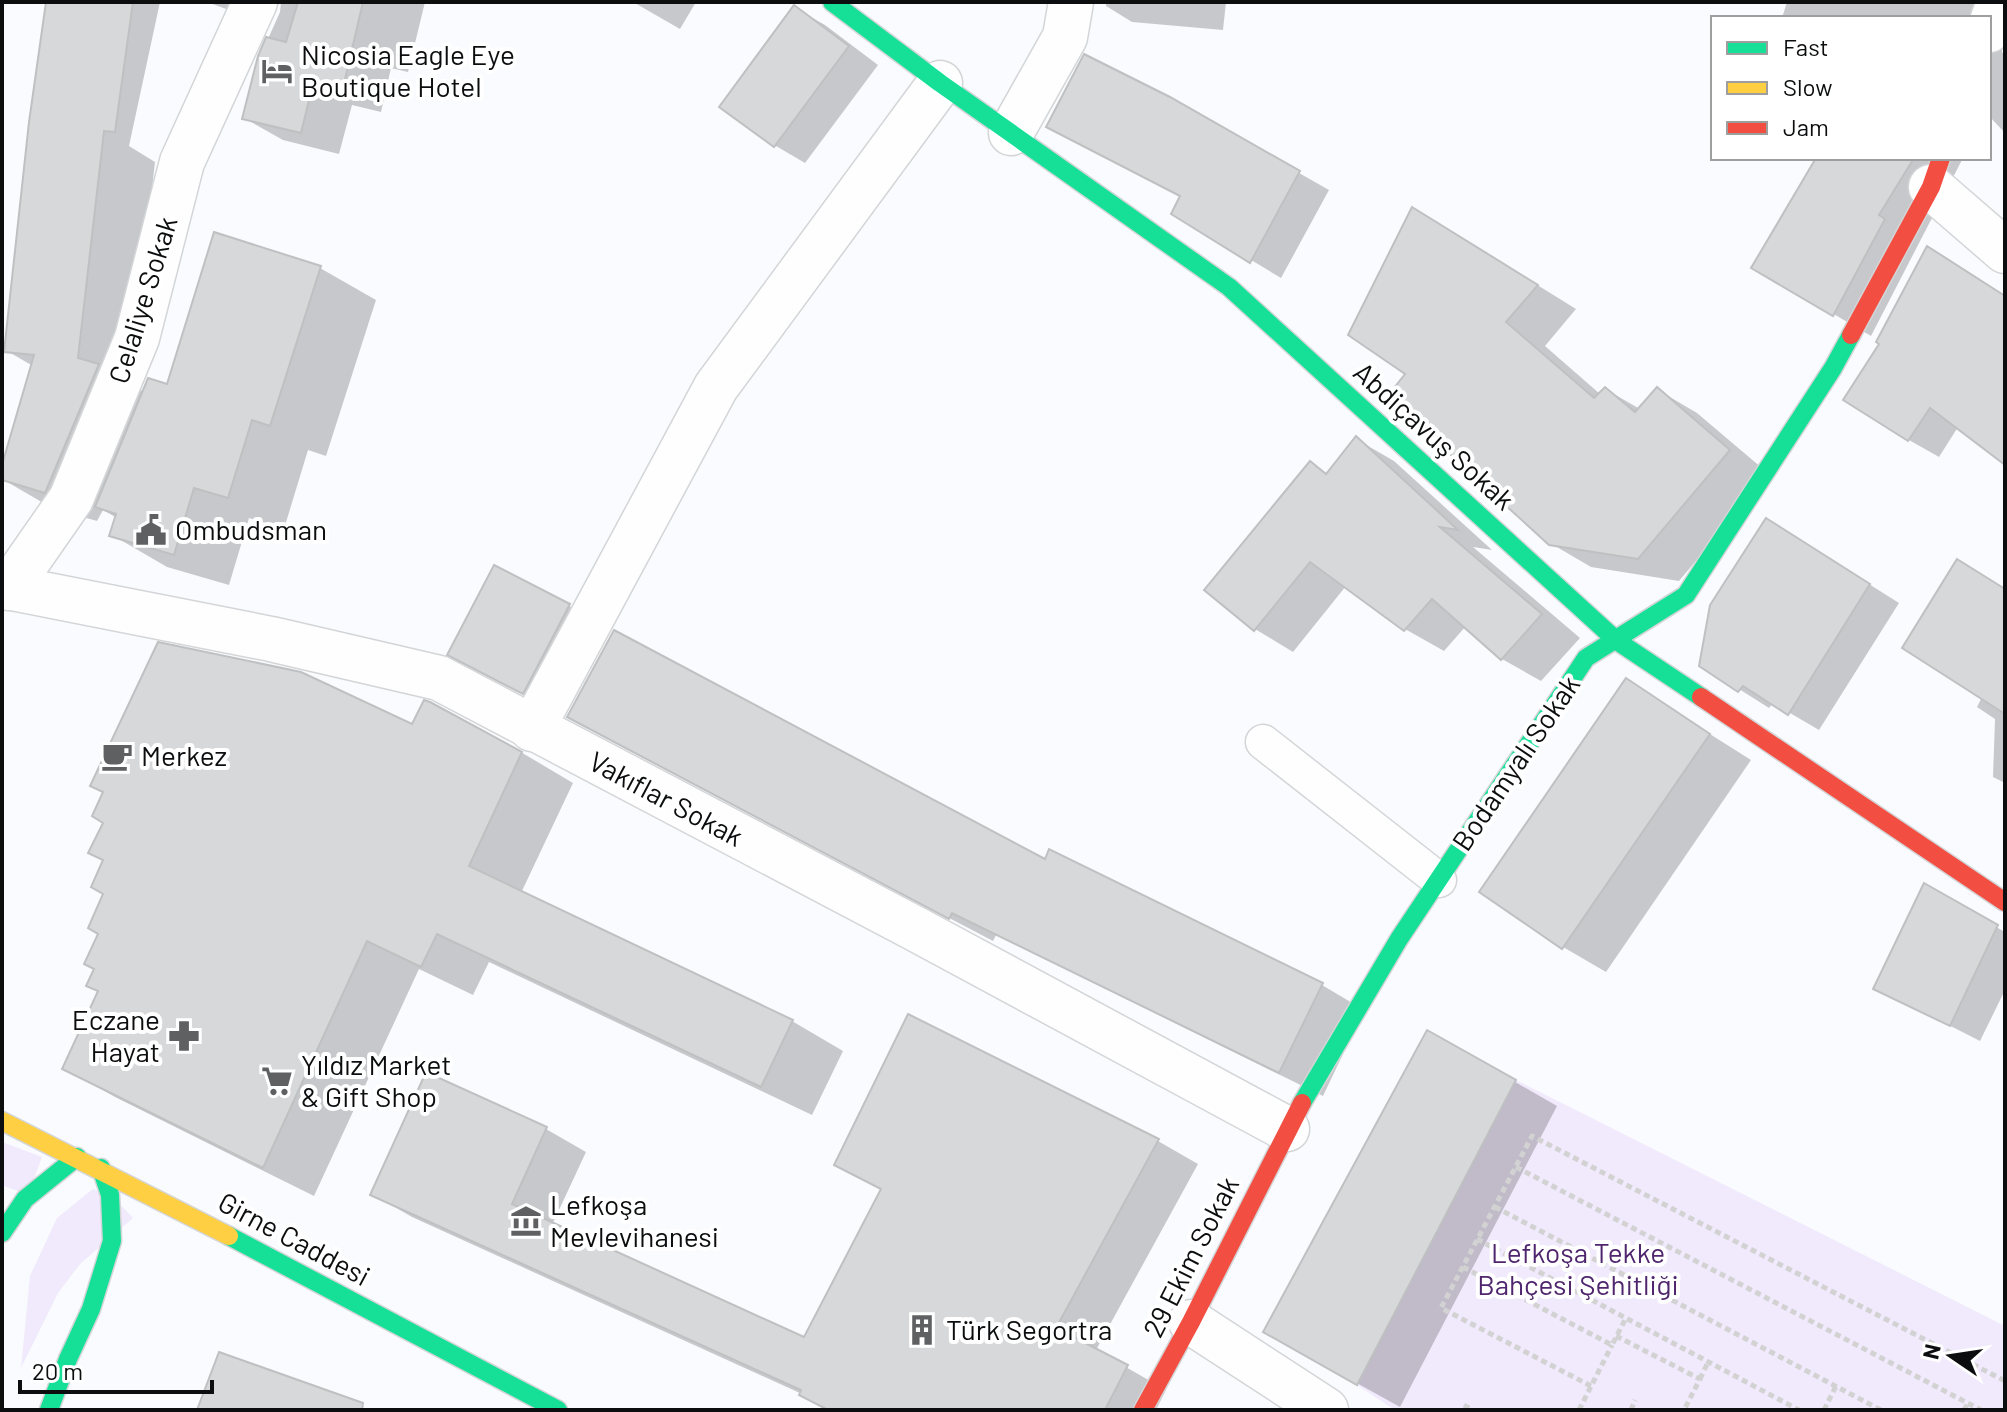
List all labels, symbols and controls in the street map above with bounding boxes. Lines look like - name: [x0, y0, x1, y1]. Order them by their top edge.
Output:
- legend: [1711, 16, 1991, 160]
- text: Fast: [1783, 32, 1828, 61]
- place label: Nicosia Eagle Eye Boutique Hotel: [301, 37, 515, 103]
- hotel icon: Nicosia Eagle Eye Boutique Hotel: [260, 54, 294, 88]
- text: Slow: [1783, 72, 1832, 101]
- text: Jam: [1783, 112, 1829, 141]
- street label: Celaliye Sokak: [101, 212, 184, 387]
- street label: Abdiçavuş Sokak: [1347, 354, 1522, 516]
- place label: Ombudsman: [175, 512, 327, 546]
- public building icon: Ombudsman: [134, 513, 168, 547]
- street label: Bodamyalı Sokak: [1444, 668, 1586, 856]
- place label: Merkez: [141, 738, 227, 772]
- cafe icon: Merkez: [100, 739, 134, 773]
- street label: Vakıflar Sokak: [584, 743, 749, 853]
- place label: Eczane Hayat: [72, 1002, 160, 1068]
- pharmacy icon: Eczane Hayat: [167, 1019, 201, 1053]
- place label: Yıldız Market & Gift Shop: [301, 1047, 451, 1113]
- supermarket icon: Yıldız Market & Gift Shop: [260, 1064, 294, 1098]
- street label: 29 Ekim Sokak: [1135, 1171, 1245, 1343]
- street label: Girne Caddesi: [213, 1184, 376, 1292]
- place label: Lefkoşa Mevlevihanesi: [550, 1187, 719, 1253]
- museum icon: Lefkoşa Mevlevihanesi: [509, 1204, 543, 1238]
- park label: Lefkoşa Tekke Bahçesi Şehitliği: [1477, 1235, 1679, 1301]
- place label: Türk Segortra: [946, 1312, 1112, 1346]
- building icon: Türk Segortra: [905, 1313, 939, 1347]
- north arrow: [1911, 1316, 1991, 1396]
- text: N: [1916, 1341, 1945, 1361]
- scale bar: [20, 1344, 212, 1394]
- text: 20 m: [32, 1356, 83, 1385]

